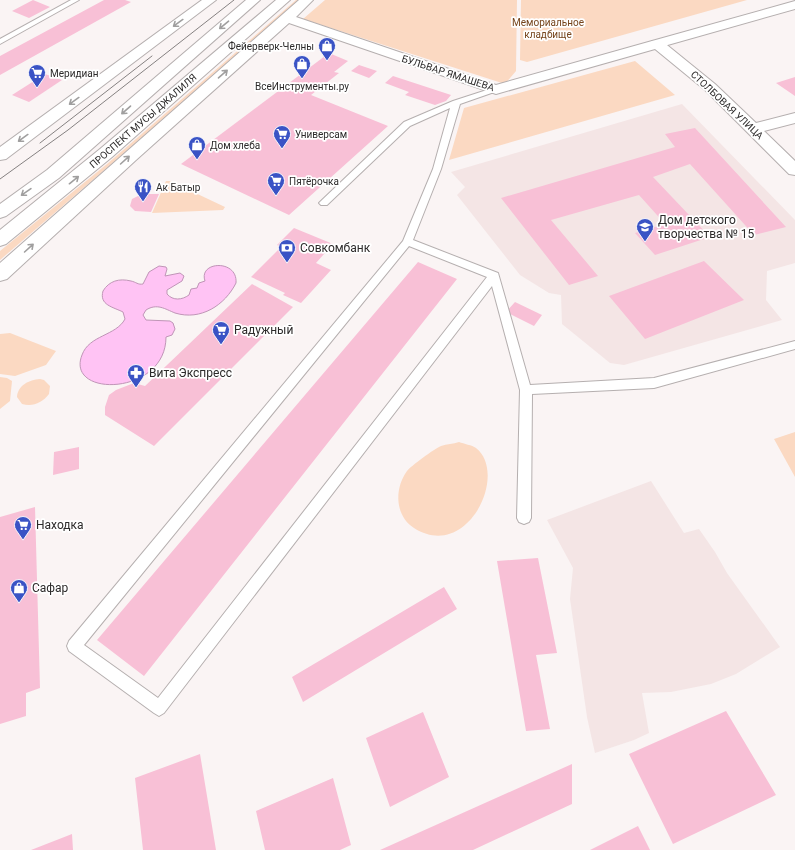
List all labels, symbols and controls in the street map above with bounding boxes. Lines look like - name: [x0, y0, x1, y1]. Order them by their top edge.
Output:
- park label: Мемориальное кладбище: [512, 17, 584, 40]
- one-way arrow: [173, 19, 184, 27]
- one-way arrow: [219, 20, 230, 29]
- shop icon: Фейерверк-Челны: [317, 36, 337, 61]
- place label: Фейерверк-Челны: [228, 40, 314, 52]
- street label: БУЛЬВАР ЯМАШЕВА: [400, 53, 496, 93]
- shop icon: ВсеИнструменты.ру: [292, 54, 312, 79]
- supermarket icon: Меридиан: [27, 63, 47, 88]
- place label: Меридиан: [50, 68, 98, 79]
- street label: СТОЛБОВАЯ УЛИЦА: [689, 69, 766, 142]
- one-way arrow: [218, 70, 228, 79]
- street label: ПРОСПЕКТ МУСЫ ДЖАЛИЛЯ: [87, 72, 199, 170]
- place label: ВсеИнструменты.ру: [255, 81, 349, 92]
- one-way arrow: [68, 96, 79, 105]
- one-way arrow: [121, 106, 132, 115]
- supermarket icon: Универсам: [272, 124, 292, 149]
- place label: Универсам: [295, 129, 347, 140]
- one-way arrow: [18, 134, 29, 142]
- shop icon: Дом хлеба: [187, 135, 207, 160]
- place label: Дом хлеба: [210, 140, 260, 151]
- one-way arrow: [120, 156, 130, 165]
- supermarket icon: Пятёрочка: [266, 171, 286, 196]
- one-way arrow: [68, 175, 79, 184]
- place label: Пятёрочка: [289, 176, 339, 187]
- restaurant icon: Ак Батыр: [133, 177, 153, 202]
- place label: Ак Батыр: [156, 182, 201, 193]
- one-way arrow: [20, 188, 31, 196]
- place label: Дом детского творчества № 15: [658, 213, 755, 241]
- school or university icon: Дом детского творчества № 15: [635, 217, 655, 242]
- bank icon: Совкомбанк: [277, 238, 297, 263]
- place label: Совкомбанк: [300, 241, 371, 255]
- one-way arrow: [24, 243, 34, 252]
- supermarket icon: Радужный: [211, 320, 231, 345]
- place label: Радужный: [234, 323, 293, 337]
- pharmacy icon: Вита Экспресс: [126, 363, 146, 388]
- place label: Вита Экспресс: [149, 366, 232, 380]
- supermarket icon: Находка: [13, 515, 33, 540]
- place label: Находка: [36, 518, 84, 532]
- shop icon: Сафар: [9, 578, 29, 603]
- place label: Сафар: [32, 581, 69, 595]

